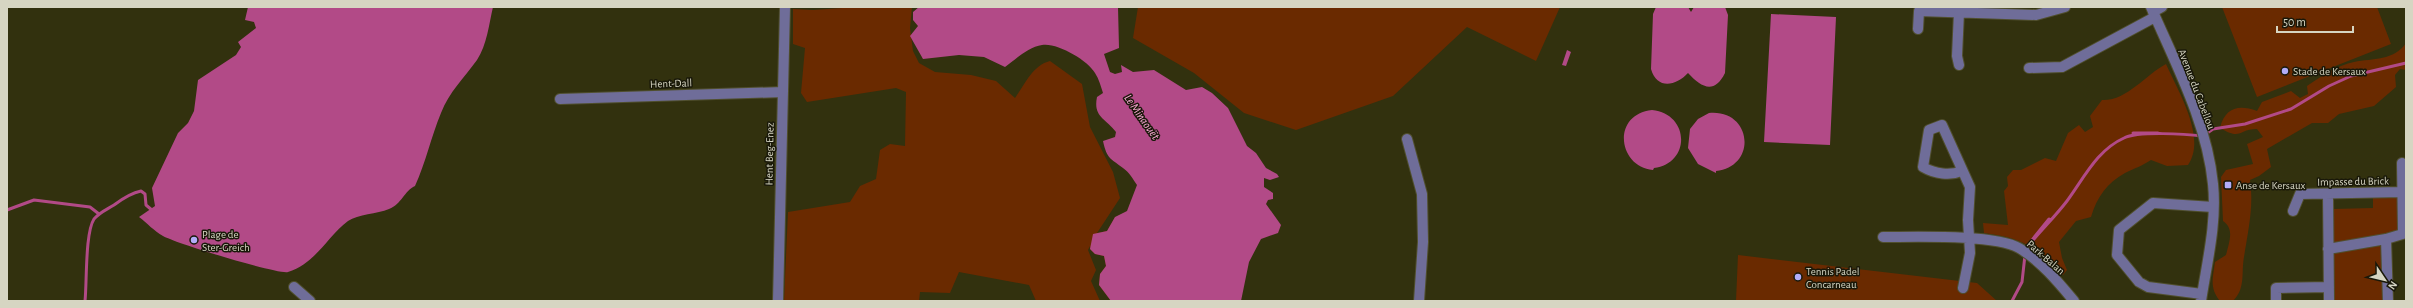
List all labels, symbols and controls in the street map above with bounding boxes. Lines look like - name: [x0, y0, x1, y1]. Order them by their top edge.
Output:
- scale bar: [2277, 8, 2353, 34]
- text: 50 m: [2283, 16, 2306, 28]
- street label: Avenue du Cabellou: [2176, 48, 2217, 131]
- marker: Stade de Kersaux: [2280, 66, 2290, 76]
- place label: Stade de Kersaux: [2293, 66, 2366, 77]
- street label: Hent-Dall: [650, 77, 692, 90]
- water label: Le Minaouët: [1122, 92, 1162, 142]
- street label: Hent Beg-Enez: [763, 122, 776, 186]
- street label: Impasse du Brick: [2317, 175, 2389, 188]
- marker: Anse de Kersaux: [2223, 180, 2233, 190]
- place label: Anse de Kersaux: [2236, 180, 2306, 191]
- place label: Plage de Ster-Greich: [202, 229, 250, 253]
- marker: Plage de Ster-Greich: [189, 235, 199, 245]
- street label: Park-Balan: [2025, 238, 2067, 277]
- north arrow: [2365, 260, 2405, 300]
- place label: Tennis Padel Concarneau: [1806, 266, 1860, 290]
- marker: Tennis Padel Concarneau: [1793, 272, 1803, 282]
- text: N: [2386, 279, 2399, 292]

